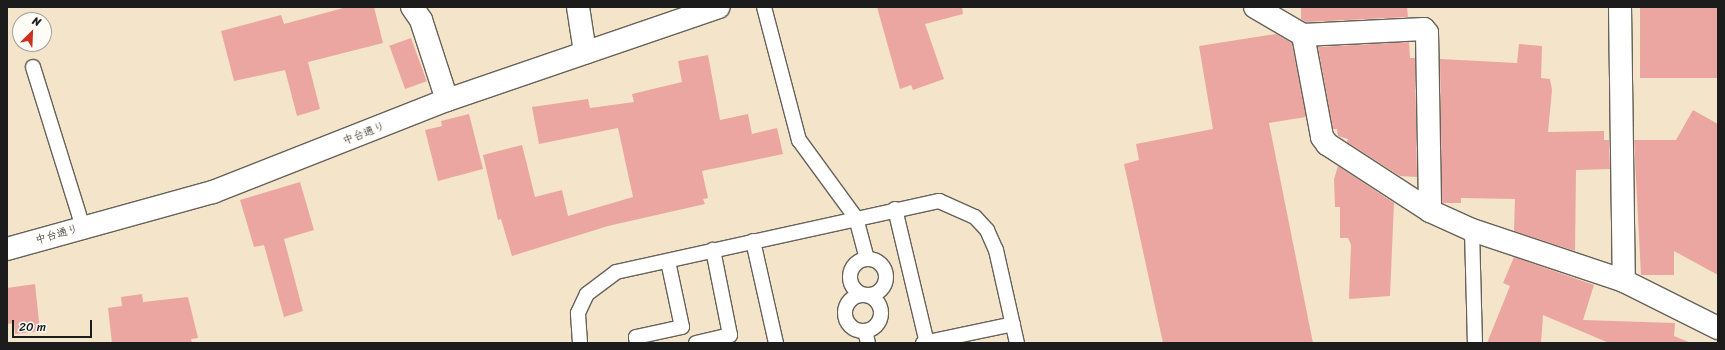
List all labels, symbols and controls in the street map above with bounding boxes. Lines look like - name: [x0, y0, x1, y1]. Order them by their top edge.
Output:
- text: N: [29, 11, 44, 32]
- north arrow: [12, 12, 52, 52]
- street label: 中台通り: [341, 120, 387, 148]
- street label: 中台通り: [34, 223, 80, 247]
- scale bar: [14, 312, 94, 338]
- text: 20 m: [19, 316, 46, 338]

